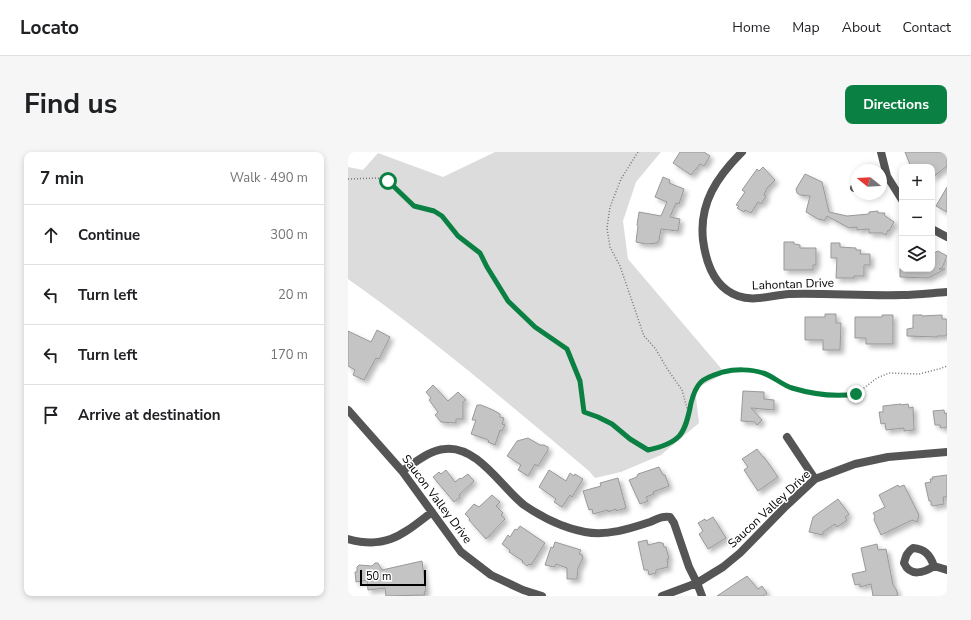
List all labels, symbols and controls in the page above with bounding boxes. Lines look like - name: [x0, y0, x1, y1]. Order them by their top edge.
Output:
- text: Locato: [20, 15, 79, 41]
- text: Home: [732, 18, 770, 37]
- text: Map: [792, 18, 820, 37]
- text: About: [842, 18, 881, 37]
- text: Contact: [903, 18, 951, 37]
- text: Find us: [24, 85, 118, 123]
- button: Directions: [845, 85, 947, 124]
- north arrow: [851, 164, 887, 200]
- map controls: [899, 164, 935, 272]
- button: +: [899, 164, 935, 200]
- text: 7 min: [40, 167, 84, 190]
- text: Walk · 490 m: [230, 169, 308, 187]
- route start: [379, 172, 397, 190]
- button: −: [899, 200, 935, 236]
- icon: ahead: [40, 224, 62, 246]
- text: Continue: [78, 225, 140, 245]
- text: 300 m: [270, 226, 308, 244]
- button: layers: [899, 236, 935, 272]
- street label: Lahontan Drive: [752, 275, 834, 293]
- icon: left: [40, 284, 62, 306]
- text: Turn left: [78, 285, 137, 305]
- text: 20 m: [278, 286, 308, 304]
- icon: left: [40, 344, 62, 366]
- text: Turn left: [78, 345, 137, 365]
- text: 170 m: [270, 346, 308, 364]
- route end: [847, 385, 865, 403]
- icon: arrive: [40, 404, 62, 426]
- text: Arrive at destination: [78, 405, 221, 425]
- street label: Saucon Valley Drive: [398, 451, 476, 547]
- street label: Saucon Valley Drive: [724, 466, 814, 552]
- scale bar: [360, 568, 426, 587]
- text: 50 m: [366, 569, 391, 584]

